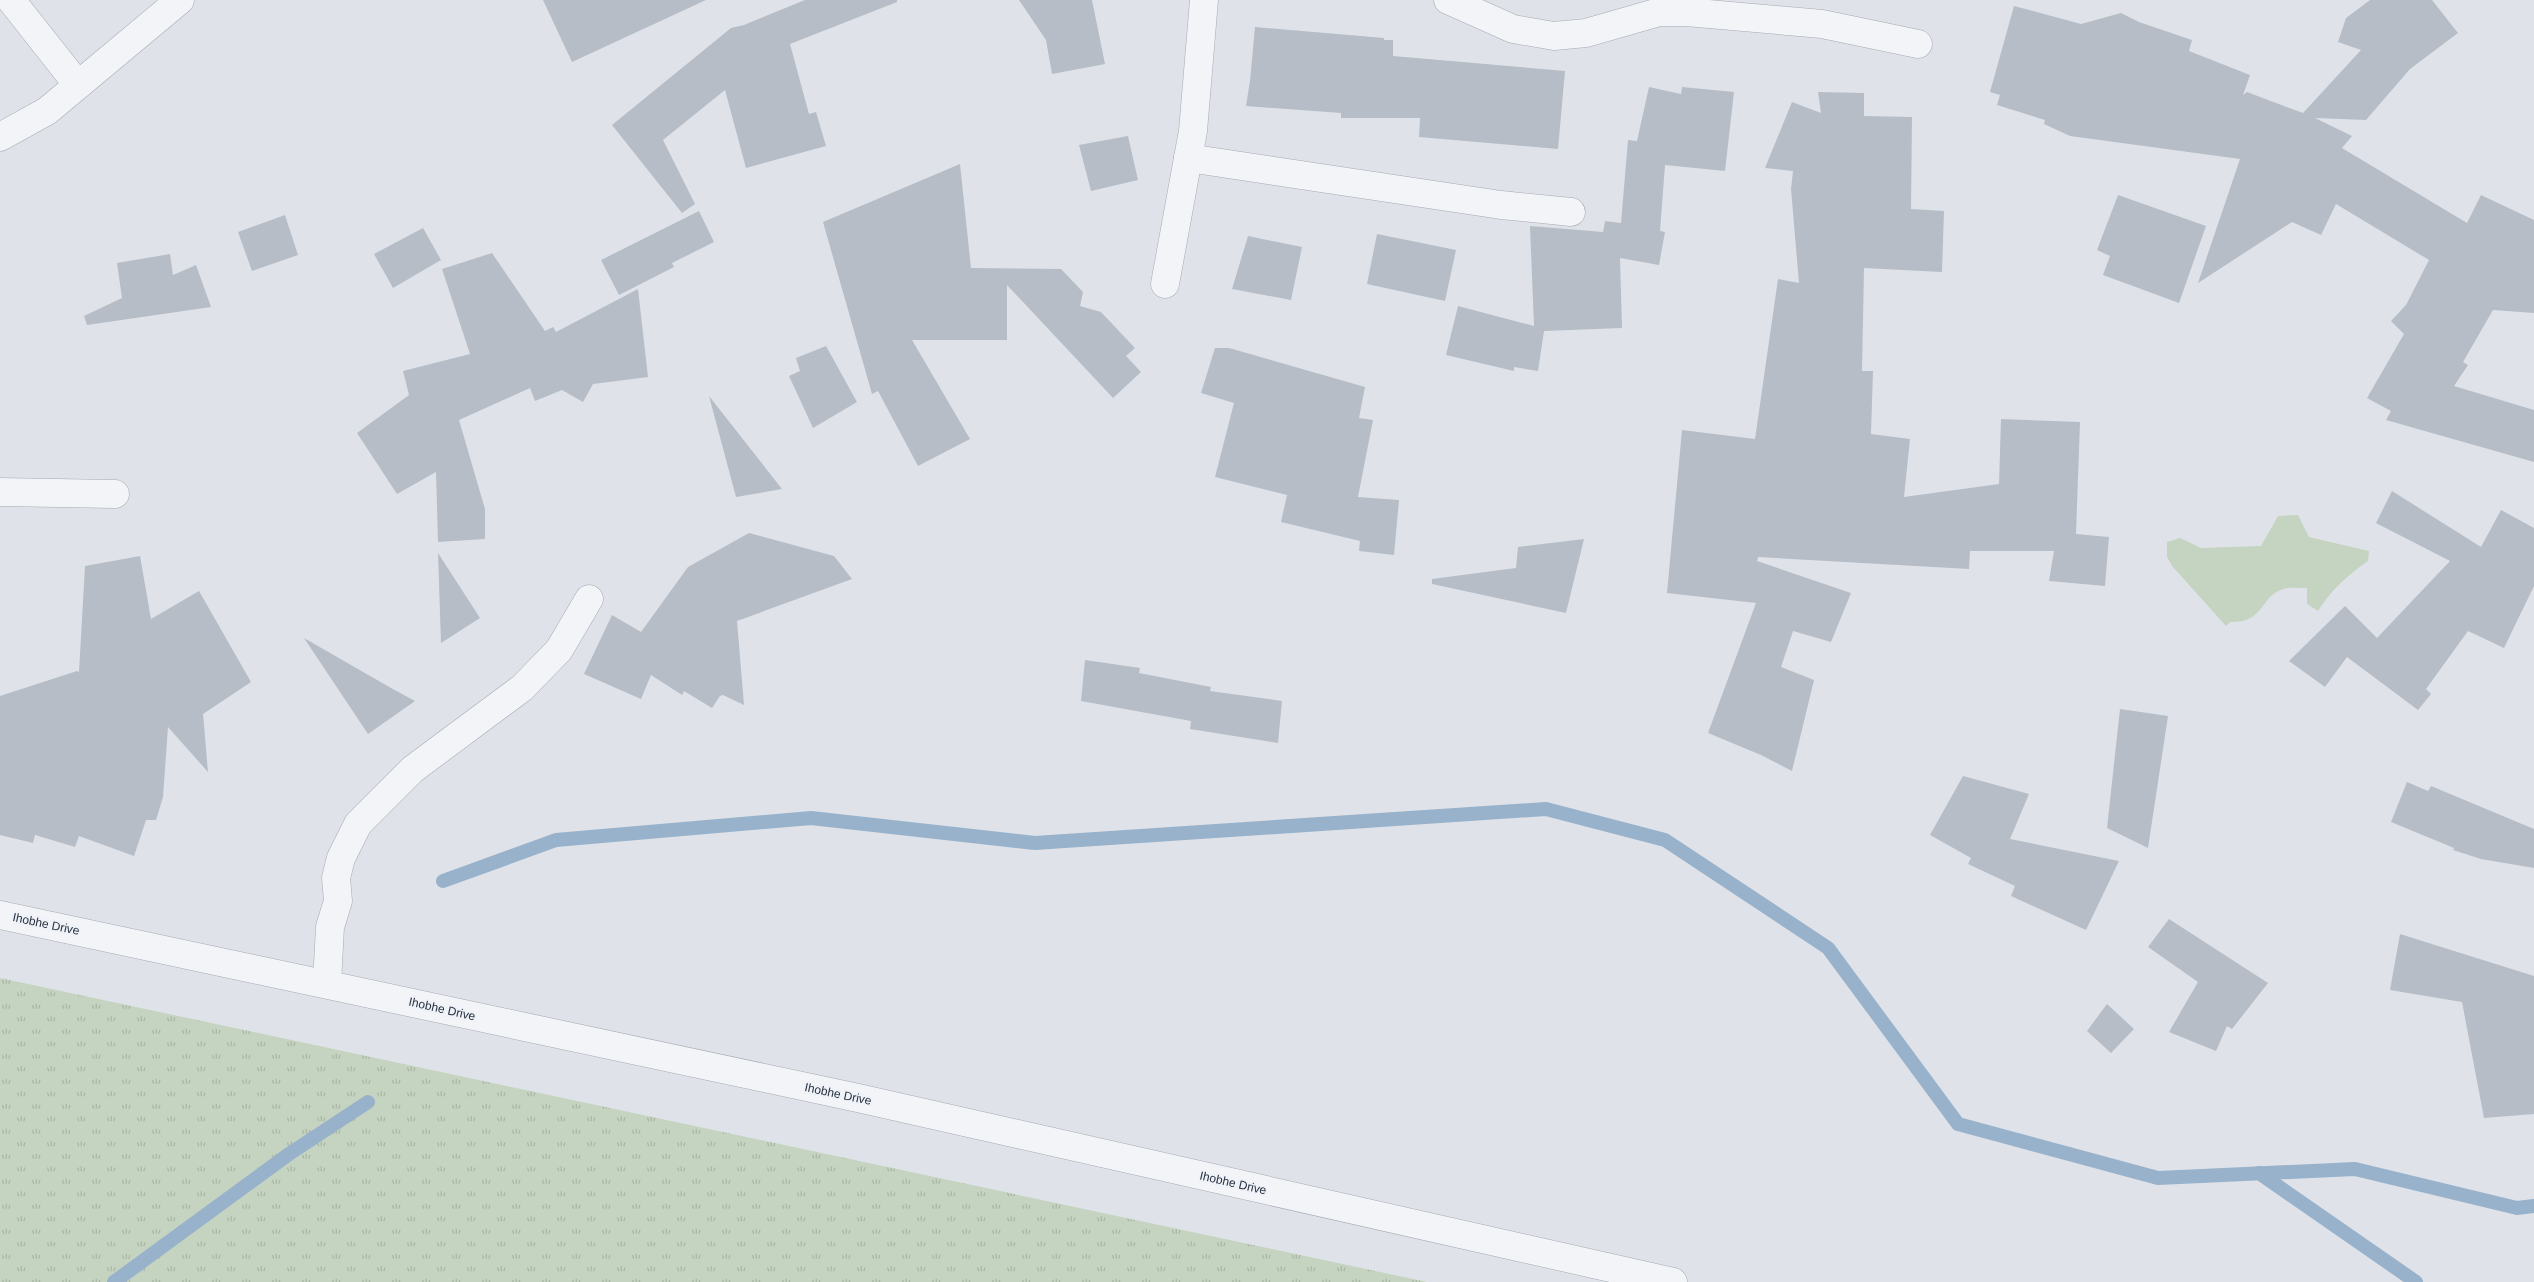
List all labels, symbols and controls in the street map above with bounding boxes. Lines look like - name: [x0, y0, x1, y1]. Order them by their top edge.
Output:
- street label: Ihobhe Drive: [11, 910, 81, 938]
- street label: Ihobhe Drive: [407, 995, 477, 1024]
- street label: Ihobhe Drive: [803, 1080, 873, 1108]
- street label: Ihobhe Drive: [1198, 1169, 1268, 1198]

